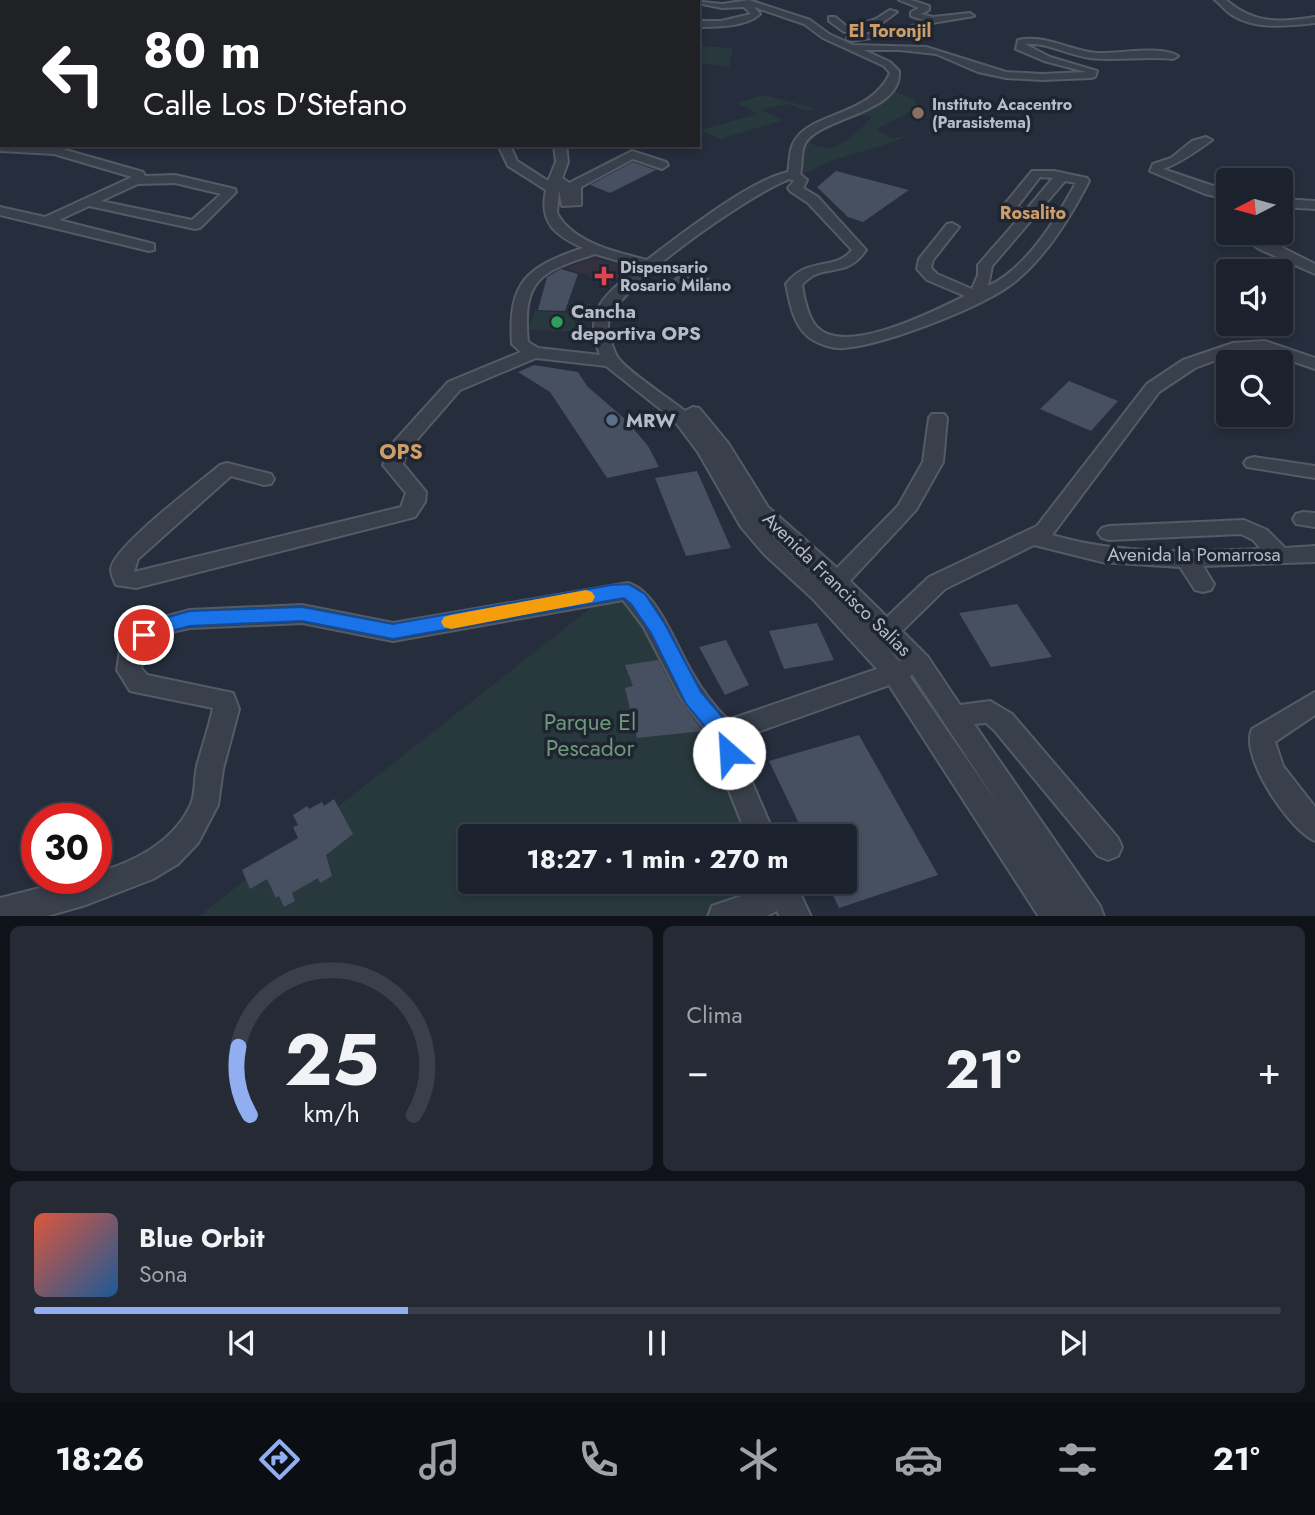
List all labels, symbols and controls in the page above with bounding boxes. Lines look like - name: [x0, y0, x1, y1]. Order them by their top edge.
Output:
- text: 80 m: [143, 16, 261, 86]
- district label: El Toronjil: [849, 18, 931, 44]
- icon: left: [28, 28, 119, 119]
- text: Calle Los D'Stefano: [143, 81, 407, 127]
- place label: Instituto Acacentro (Parasistema): [932, 93, 1072, 134]
- marker: Instituto Acacentro (Parasistema): [910, 105, 926, 121]
- north arrow: [1216, 168, 1293, 245]
- map controls: [1216, 168, 1293, 427]
- district label: Rosalito: [1000, 200, 1067, 226]
- place label: Dispensario Rosario Milano: [620, 256, 731, 297]
- button: sound: [1216, 259, 1293, 336]
- marker: Dispensario Rosario Milano: [594, 266, 614, 286]
- place label: Cancha deportiva OPS: [571, 298, 701, 347]
- marker: Cancha deportiva OPS: [549, 314, 565, 330]
- button: search: [1216, 350, 1293, 427]
- place label: MRW: [626, 407, 676, 434]
- marker: MRW: [604, 412, 620, 428]
- district label: OPS: [379, 437, 423, 467]
- street label: Avenida Francisco Salias: [757, 506, 918, 662]
- street label: Avenida la Pomarrosa: [1107, 541, 1281, 568]
- pin: [114, 605, 174, 665]
- icon: arrive: [125, 616, 163, 654]
- park label: Parque El Pescador: [544, 705, 636, 765]
- position arrow: [692, 716, 766, 790]
- speed limit sign: 30: [21, 803, 112, 894]
- text: 18:27 · 1 min · 270 m: [526, 840, 789, 878]
- text: Clima: [687, 998, 743, 1032]
- text: 25: [284, 1007, 379, 1112]
- text: 21°: [945, 1032, 1021, 1108]
- text: −: [687, 1043, 709, 1098]
- text: +: [1258, 1043, 1281, 1098]
- text: km/h: [303, 1094, 360, 1130]
- text: Blue Orbit: [139, 1219, 264, 1257]
- text: Sona: [139, 1257, 187, 1291]
- icon: previous: [223, 1324, 261, 1362]
- icon: pause: [638, 1324, 676, 1362]
- icon: next: [1054, 1324, 1092, 1362]
- icon: directions: [255, 1435, 304, 1484]
- icon: music: [415, 1435, 464, 1484]
- icon: phone: [574, 1435, 623, 1484]
- icon: climate: [734, 1435, 783, 1484]
- icon: car: [894, 1435, 943, 1484]
- icon: filters: [1053, 1435, 1102, 1484]
- text: 18:26: [55, 1436, 144, 1482]
- text: 21°: [1213, 1436, 1260, 1482]

